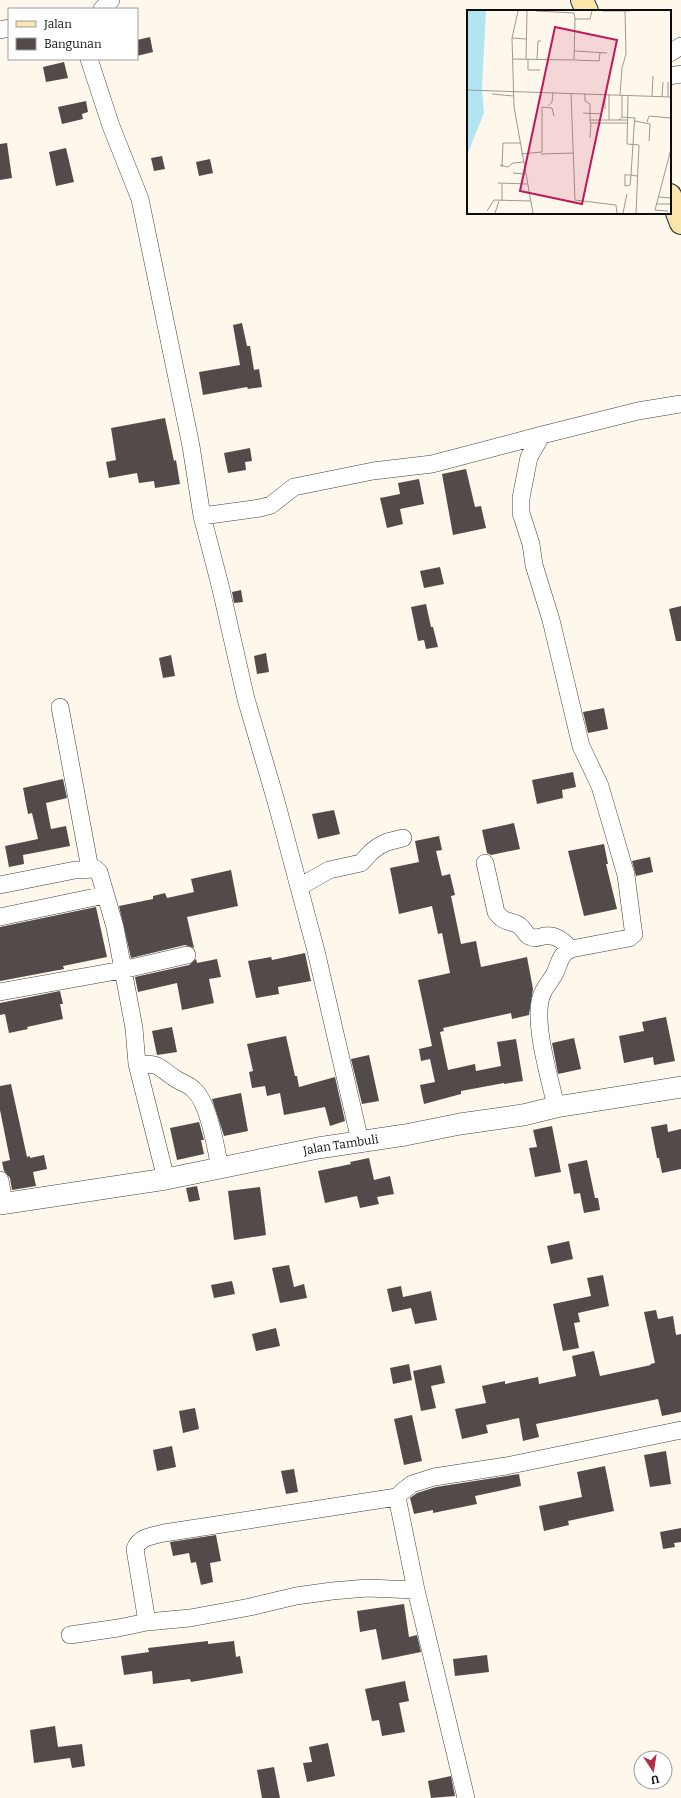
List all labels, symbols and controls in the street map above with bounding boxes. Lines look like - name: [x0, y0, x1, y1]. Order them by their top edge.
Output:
- legend: [8, 8, 138, 60]
- inset map: [467, 10, 671, 214]
- text: Jalan: [43, 17, 72, 31]
- text: Bangunan: [44, 37, 102, 51]
- street label: Jalan Tambuli: [301, 1132, 380, 1158]
- north arrow: [633, 1750, 673, 1790]
- text: U: [650, 1772, 660, 1786]

